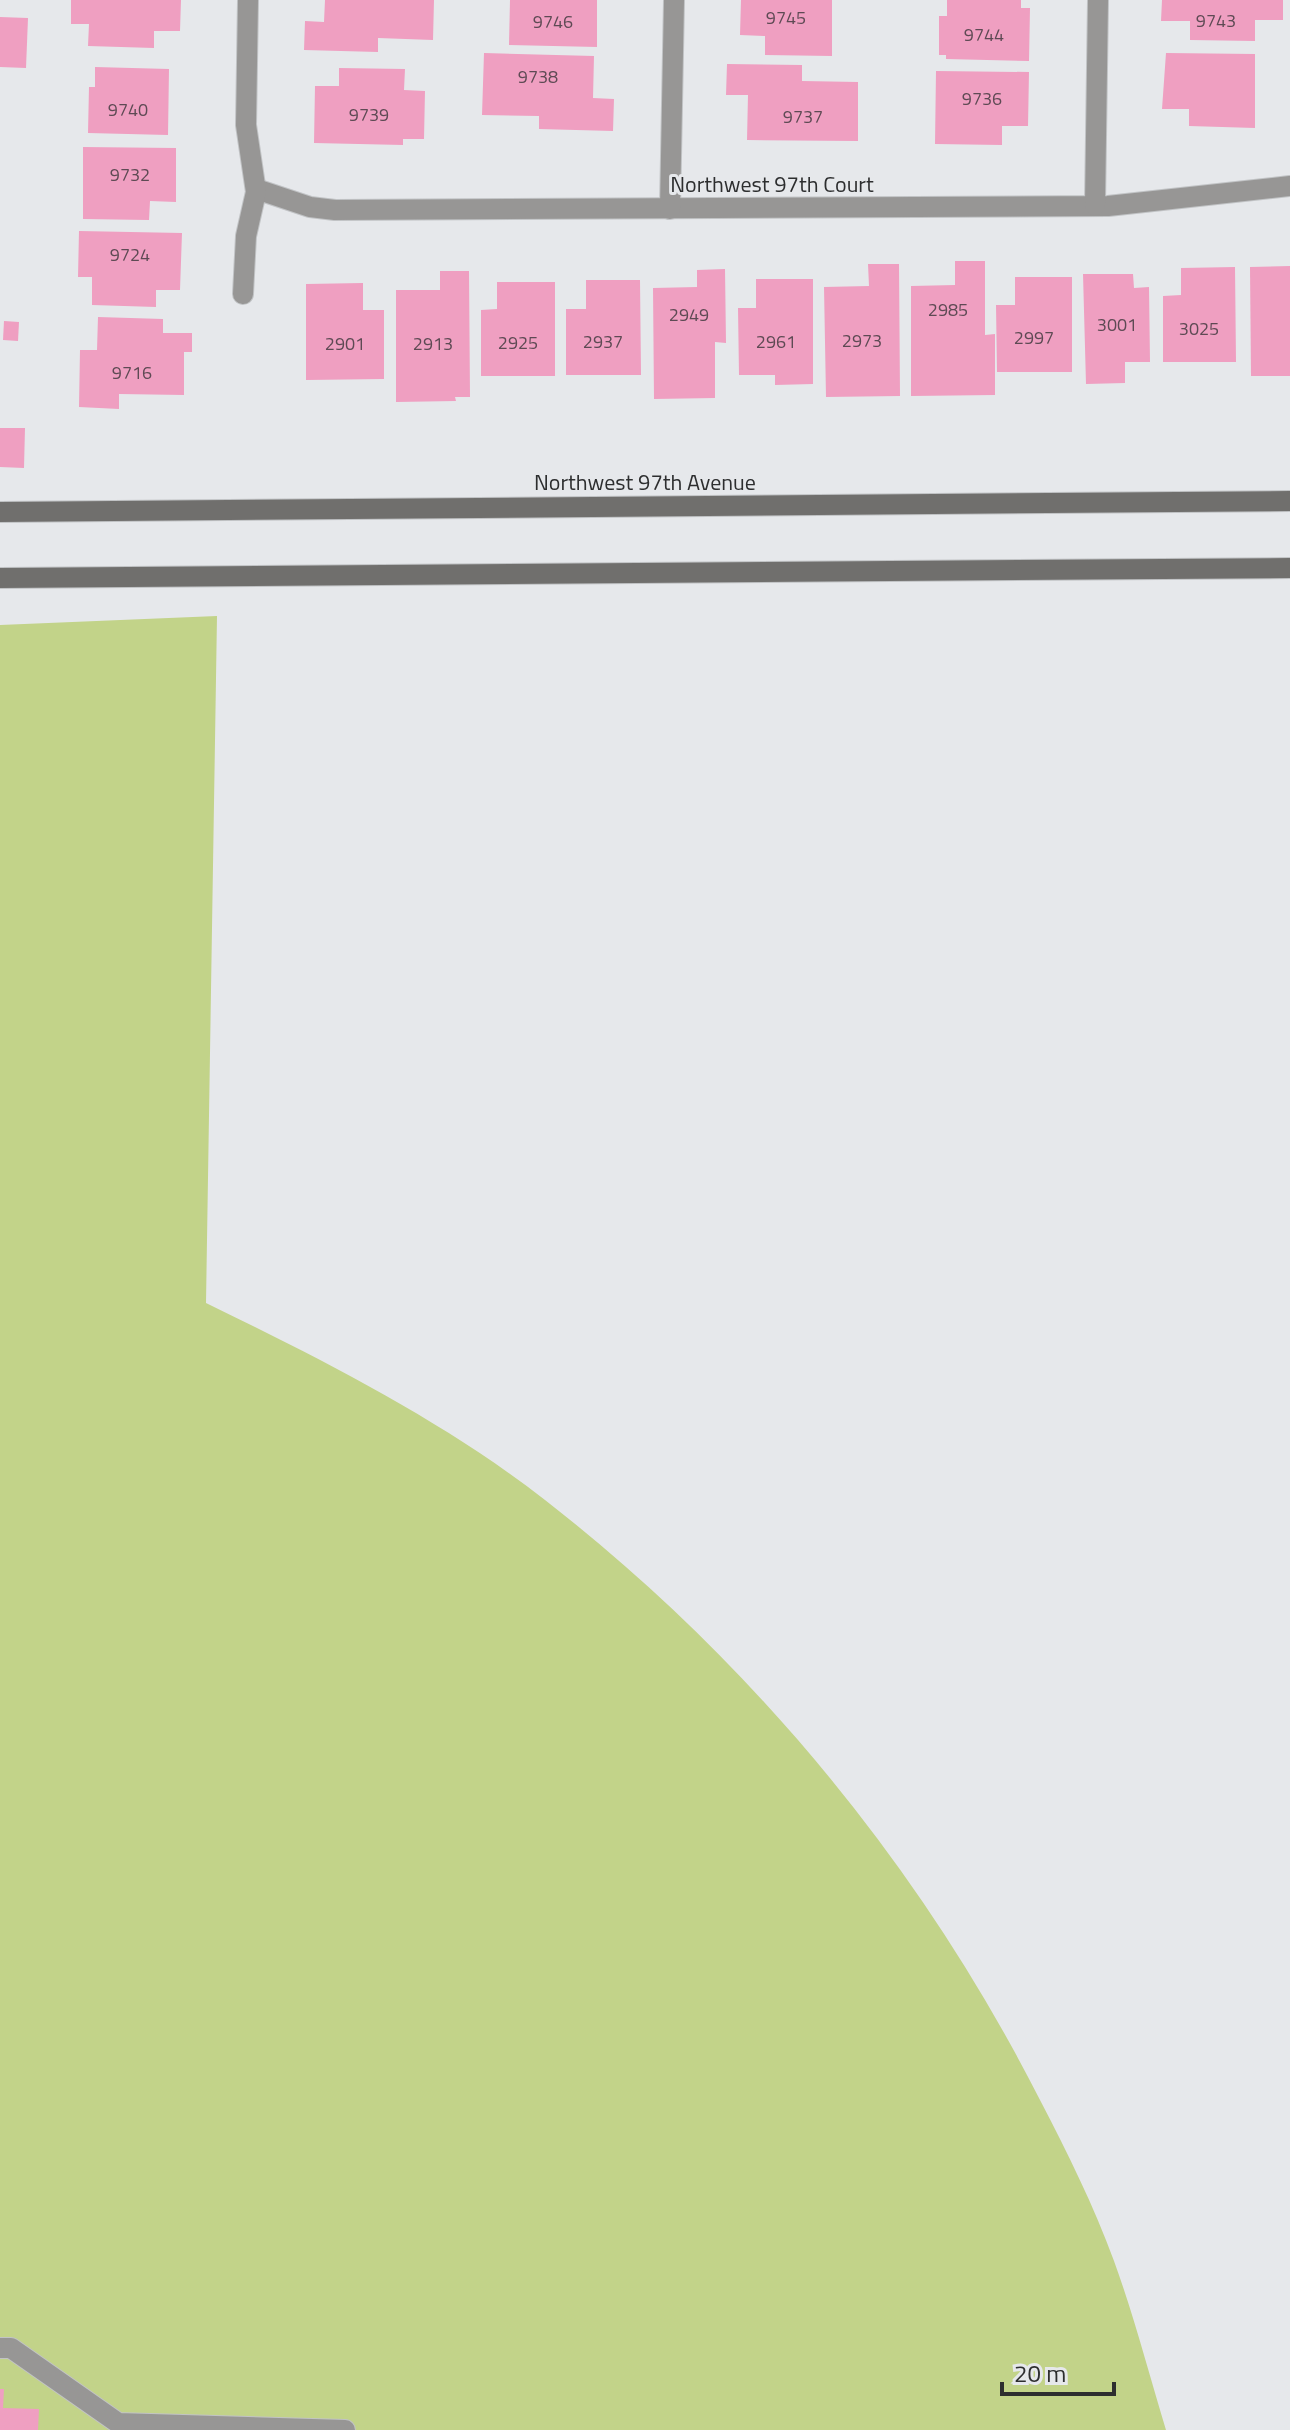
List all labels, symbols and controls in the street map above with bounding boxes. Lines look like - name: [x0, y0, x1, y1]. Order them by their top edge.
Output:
- house number: 9745: [766, 4, 806, 31]
- house number: 9743: [1196, 7, 1236, 34]
- house number: 9746: [533, 8, 573, 35]
- house number: 9744: [964, 21, 1004, 48]
- house number: 9738: [518, 63, 558, 90]
- house number: 9736: [962, 85, 1002, 112]
- house number: 9740: [108, 96, 148, 123]
- house number: 9739: [349, 101, 389, 128]
- house number: 9737: [783, 103, 823, 130]
- house number: 9732: [110, 161, 150, 188]
- street label: Northwest 97th Court: [670, 167, 874, 201]
- house number: 9724: [110, 241, 150, 268]
- house number: 2985: [928, 296, 968, 323]
- house number: 2949: [669, 301, 709, 328]
- house number: 3001: [1097, 311, 1137, 338]
- house number: 3025: [1179, 315, 1219, 342]
- house number: 2997: [1014, 324, 1054, 351]
- house number: 2973: [842, 327, 882, 354]
- house number: 2937: [583, 328, 623, 355]
- house number: 2961: [756, 328, 796, 355]
- house number: 2925: [498, 329, 538, 356]
- house number: 2901: [325, 330, 365, 357]
- house number: 2913: [413, 330, 453, 357]
- house number: 9716: [112, 359, 152, 386]
- street label: Northwest 97th Avenue: [534, 465, 756, 499]
- scale bar: [1002, 2346, 1114, 2396]
- text: 20 m: [1014, 2355, 1066, 2391]

